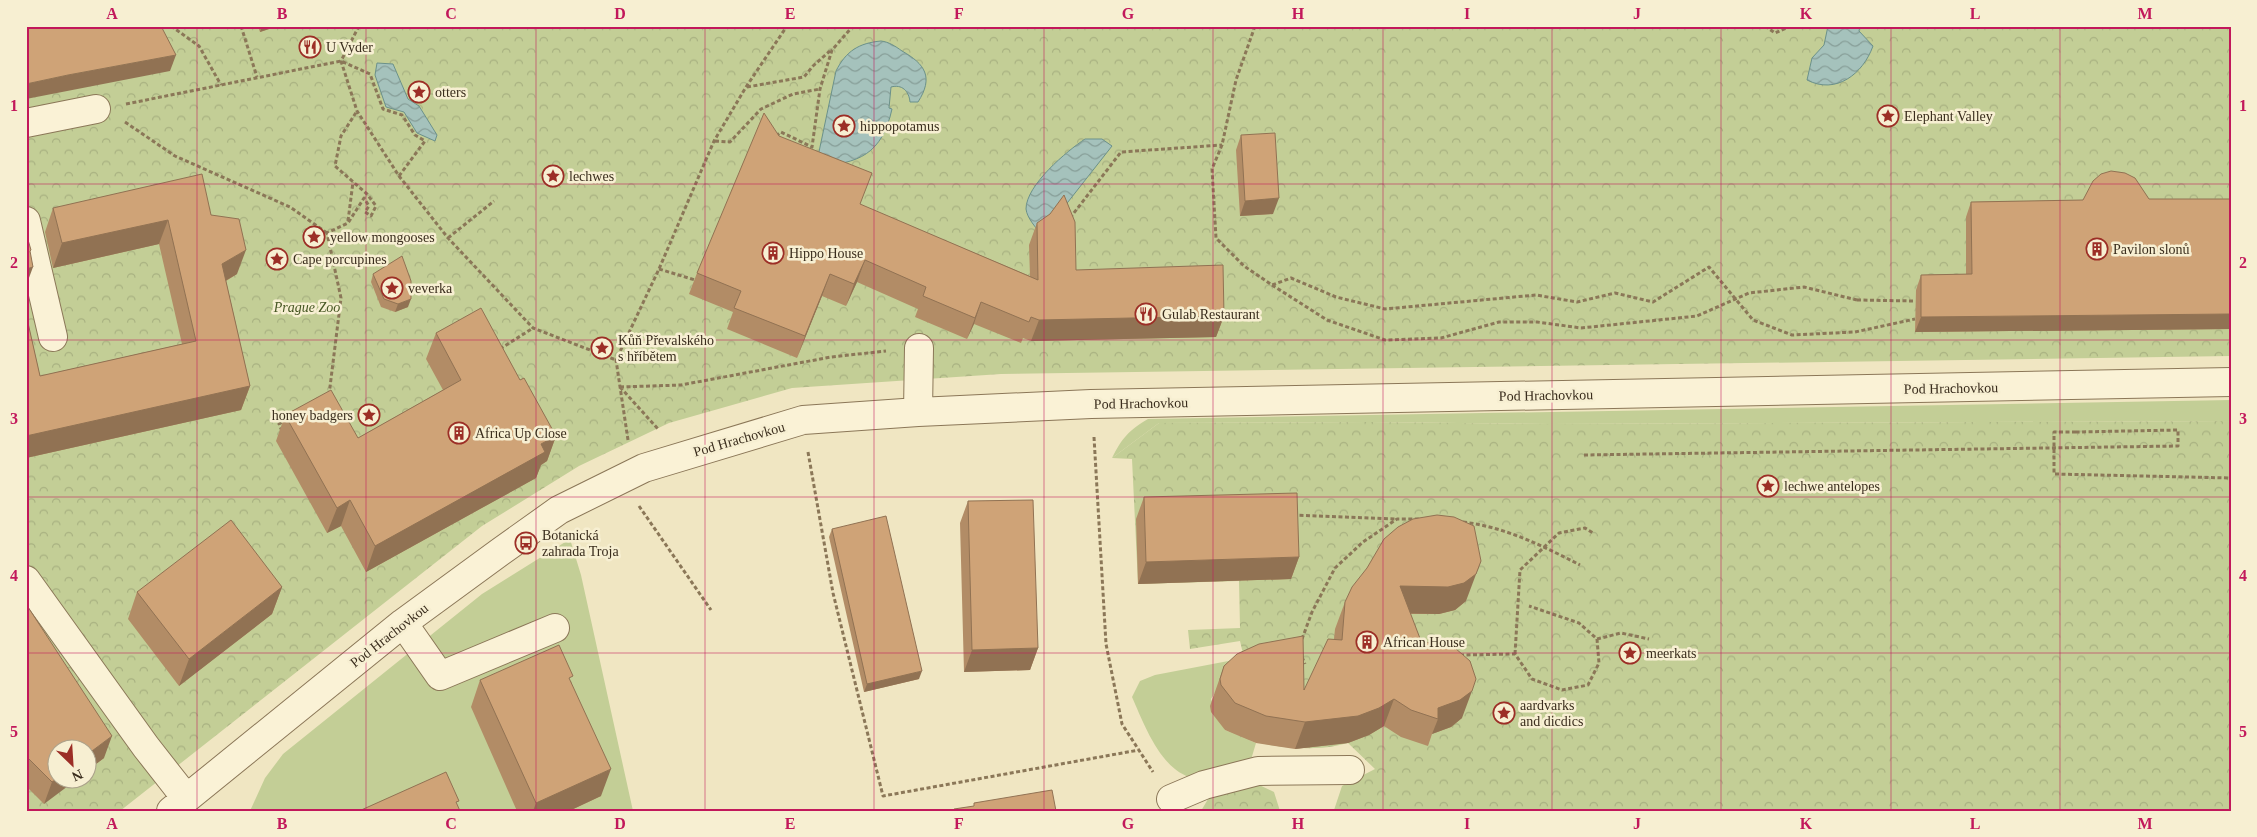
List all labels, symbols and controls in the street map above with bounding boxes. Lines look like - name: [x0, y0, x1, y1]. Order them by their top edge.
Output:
- text: A: [106, 5, 118, 22]
- text: B: [277, 5, 288, 22]
- text: C: [445, 5, 457, 22]
- text: D: [614, 5, 626, 22]
- text: E: [785, 5, 795, 22]
- text: F: [954, 5, 964, 22]
- text: G: [1122, 5, 1135, 22]
- text: H: [1292, 5, 1305, 22]
- text: I: [1464, 5, 1470, 22]
- text: J: [1633, 5, 1641, 22]
- text: K: [1800, 5, 1813, 22]
- text: L: [1970, 5, 1980, 22]
- text: M: [2137, 5, 2153, 22]
- restaurant icon: U Vyder: [298, 35, 322, 59]
- place label: U Vyder: [326, 40, 373, 55]
- place icon: otters: [407, 80, 431, 104]
- place label: otters: [435, 85, 466, 100]
- text: 1: [10, 97, 18, 114]
- text: 1: [2239, 97, 2247, 114]
- place icon: Elephant Valley: [1876, 104, 1900, 128]
- place label: Elephant Valley: [1904, 109, 1993, 124]
- place icon: hippopotamus: [832, 114, 856, 138]
- place label: hippopotamus: [860, 119, 939, 134]
- place icon: lechwes: [541, 164, 565, 188]
- place label: lechwes: [569, 169, 614, 184]
- place icon: yellow mongooses: [302, 225, 326, 249]
- place label: yellow mongooses: [330, 230, 435, 245]
- building icon: Pavilon slonů: [2085, 237, 2109, 261]
- building icon: Hippo House: [761, 241, 785, 265]
- place label: Pavilon slonů: [2113, 242, 2190, 257]
- place label: Hippo House: [789, 246, 863, 261]
- place icon: Cape porcupines: [265, 247, 289, 271]
- place label: Cape porcupines: [293, 252, 387, 267]
- text: 2: [10, 254, 18, 271]
- text: 2: [2239, 254, 2247, 271]
- place icon: veverka: [380, 276, 404, 300]
- place label: veverka: [408, 281, 453, 296]
- park label: Prague Zoo: [273, 300, 340, 315]
- restaurant icon: Gulab Restaurant: [1134, 302, 1158, 326]
- place label: Gulab Restaurant: [1162, 307, 1260, 322]
- place label: Kůň Převalského s hříbětem: [618, 333, 714, 364]
- place icon: Kůň Převalského s hříbětem: [590, 336, 614, 360]
- street label: Pod Hrachovkou: [1904, 380, 1998, 397]
- street label: Pod Hrachovkou: [1499, 387, 1593, 404]
- street label: Pod Hrachovkou: [1094, 395, 1188, 412]
- place icon: honey badgers: [357, 403, 381, 427]
- place label: honey badgers: [272, 408, 353, 423]
- text: 3: [10, 410, 18, 427]
- text: 3: [2239, 410, 2247, 427]
- street label: Pod Hrachovkou: [692, 419, 787, 460]
- building icon: Africa Up Close: [447, 421, 471, 445]
- place label: Africa Up Close: [475, 426, 567, 441]
- place icon: lechwe antelopes: [1756, 474, 1780, 498]
- place label: lechwe antelopes: [1784, 479, 1880, 494]
- place label: Botanická zahrada Troja: [542, 528, 619, 559]
- bus stop icon: Botanická zahrada Troja: [514, 531, 538, 555]
- text: 4: [10, 567, 18, 584]
- text: 4: [2239, 567, 2247, 584]
- street label: Pod Hrachovkou: [347, 600, 431, 670]
- building icon: African House: [1355, 630, 1379, 654]
- place label: African House: [1383, 635, 1465, 650]
- place icon: meerkats: [1618, 641, 1642, 665]
- place label: meerkats: [1646, 646, 1697, 661]
- place label: aardvarks and dicdics: [1520, 698, 1583, 729]
- place icon: aardvarks and dicdics: [1492, 701, 1516, 725]
- text: 5: [10, 723, 18, 740]
- text: 5: [2239, 723, 2247, 740]
- north arrow: [48, 740, 98, 790]
- text: N: [70, 766, 85, 784]
- text: A: [106, 815, 118, 832]
- text: B: [277, 815, 288, 832]
- text: C: [445, 815, 457, 832]
- text: D: [614, 815, 626, 832]
- text: E: [785, 815, 795, 832]
- text: F: [954, 815, 964, 832]
- text: G: [1122, 815, 1135, 832]
- text: H: [1292, 815, 1305, 832]
- text: I: [1464, 815, 1470, 832]
- text: J: [1633, 815, 1641, 832]
- text: K: [1800, 815, 1813, 832]
- text: L: [1970, 815, 1980, 832]
- text: M: [2137, 815, 2153, 832]

